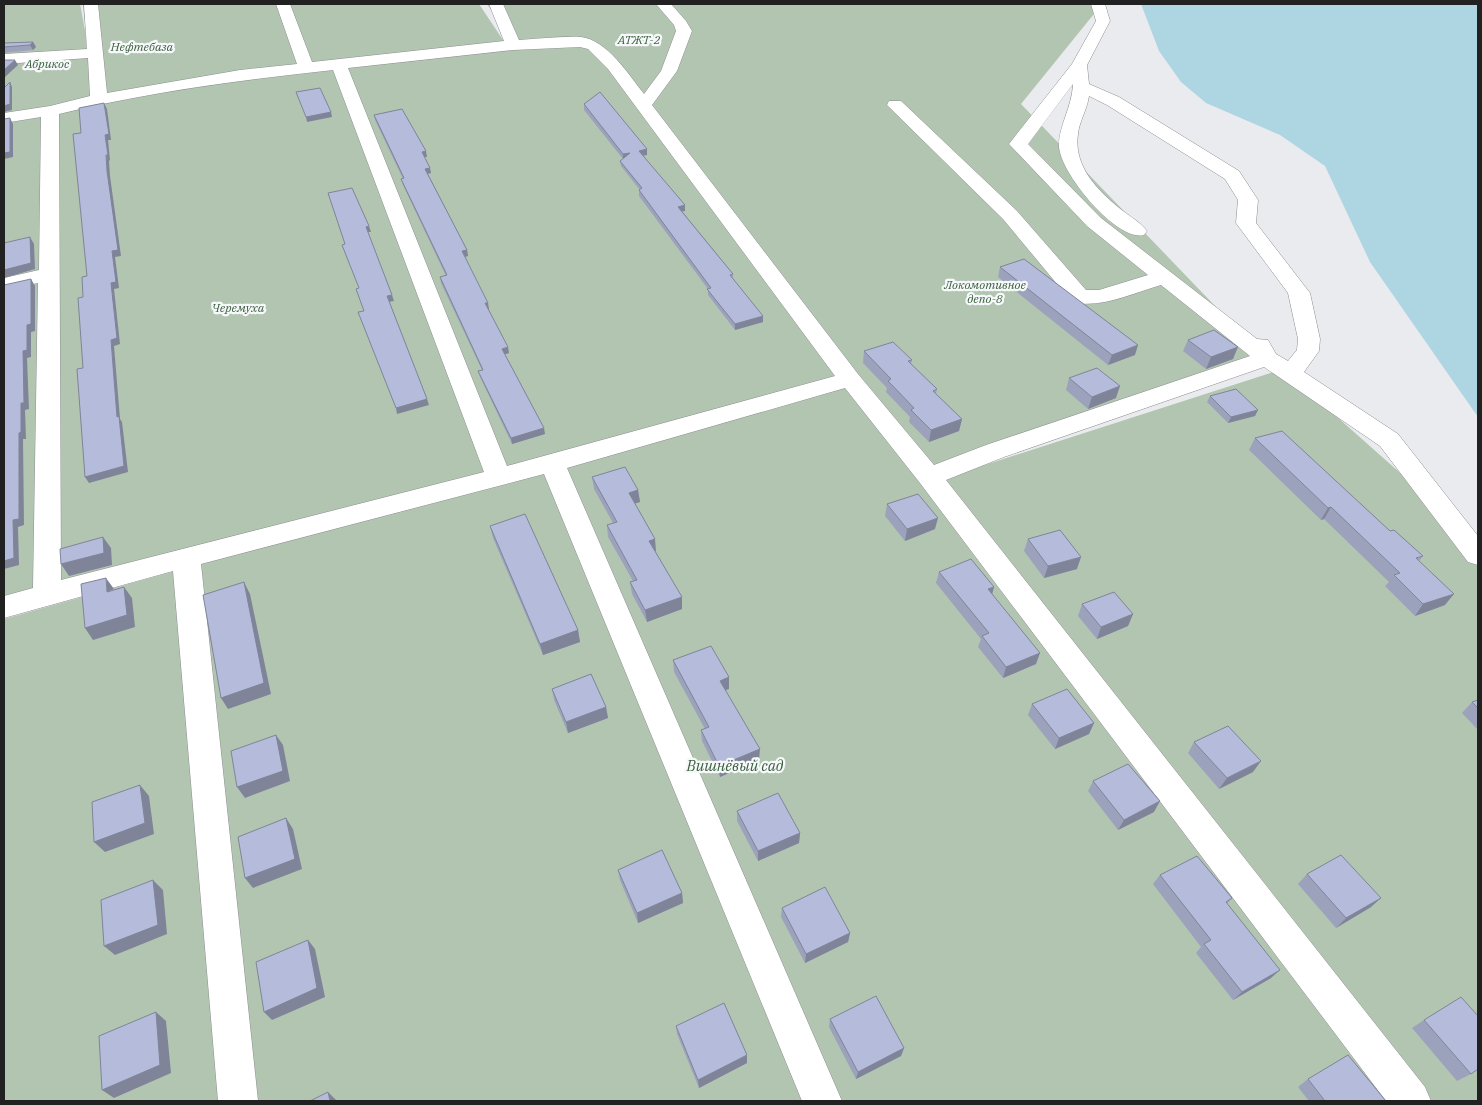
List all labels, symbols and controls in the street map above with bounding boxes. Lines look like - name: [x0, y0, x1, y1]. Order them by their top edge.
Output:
- park label: АТЖТ-2: [617, 32, 661, 47]
- park label: Нефтебаза: [110, 39, 174, 54]
- park label: Абрикос: [24, 56, 70, 71]
- park label: Локомотивное депо-8: [943, 277, 1027, 306]
- park label: Черемуха: [212, 300, 265, 315]
- park label: Вишнёвый сад: [686, 756, 784, 775]

